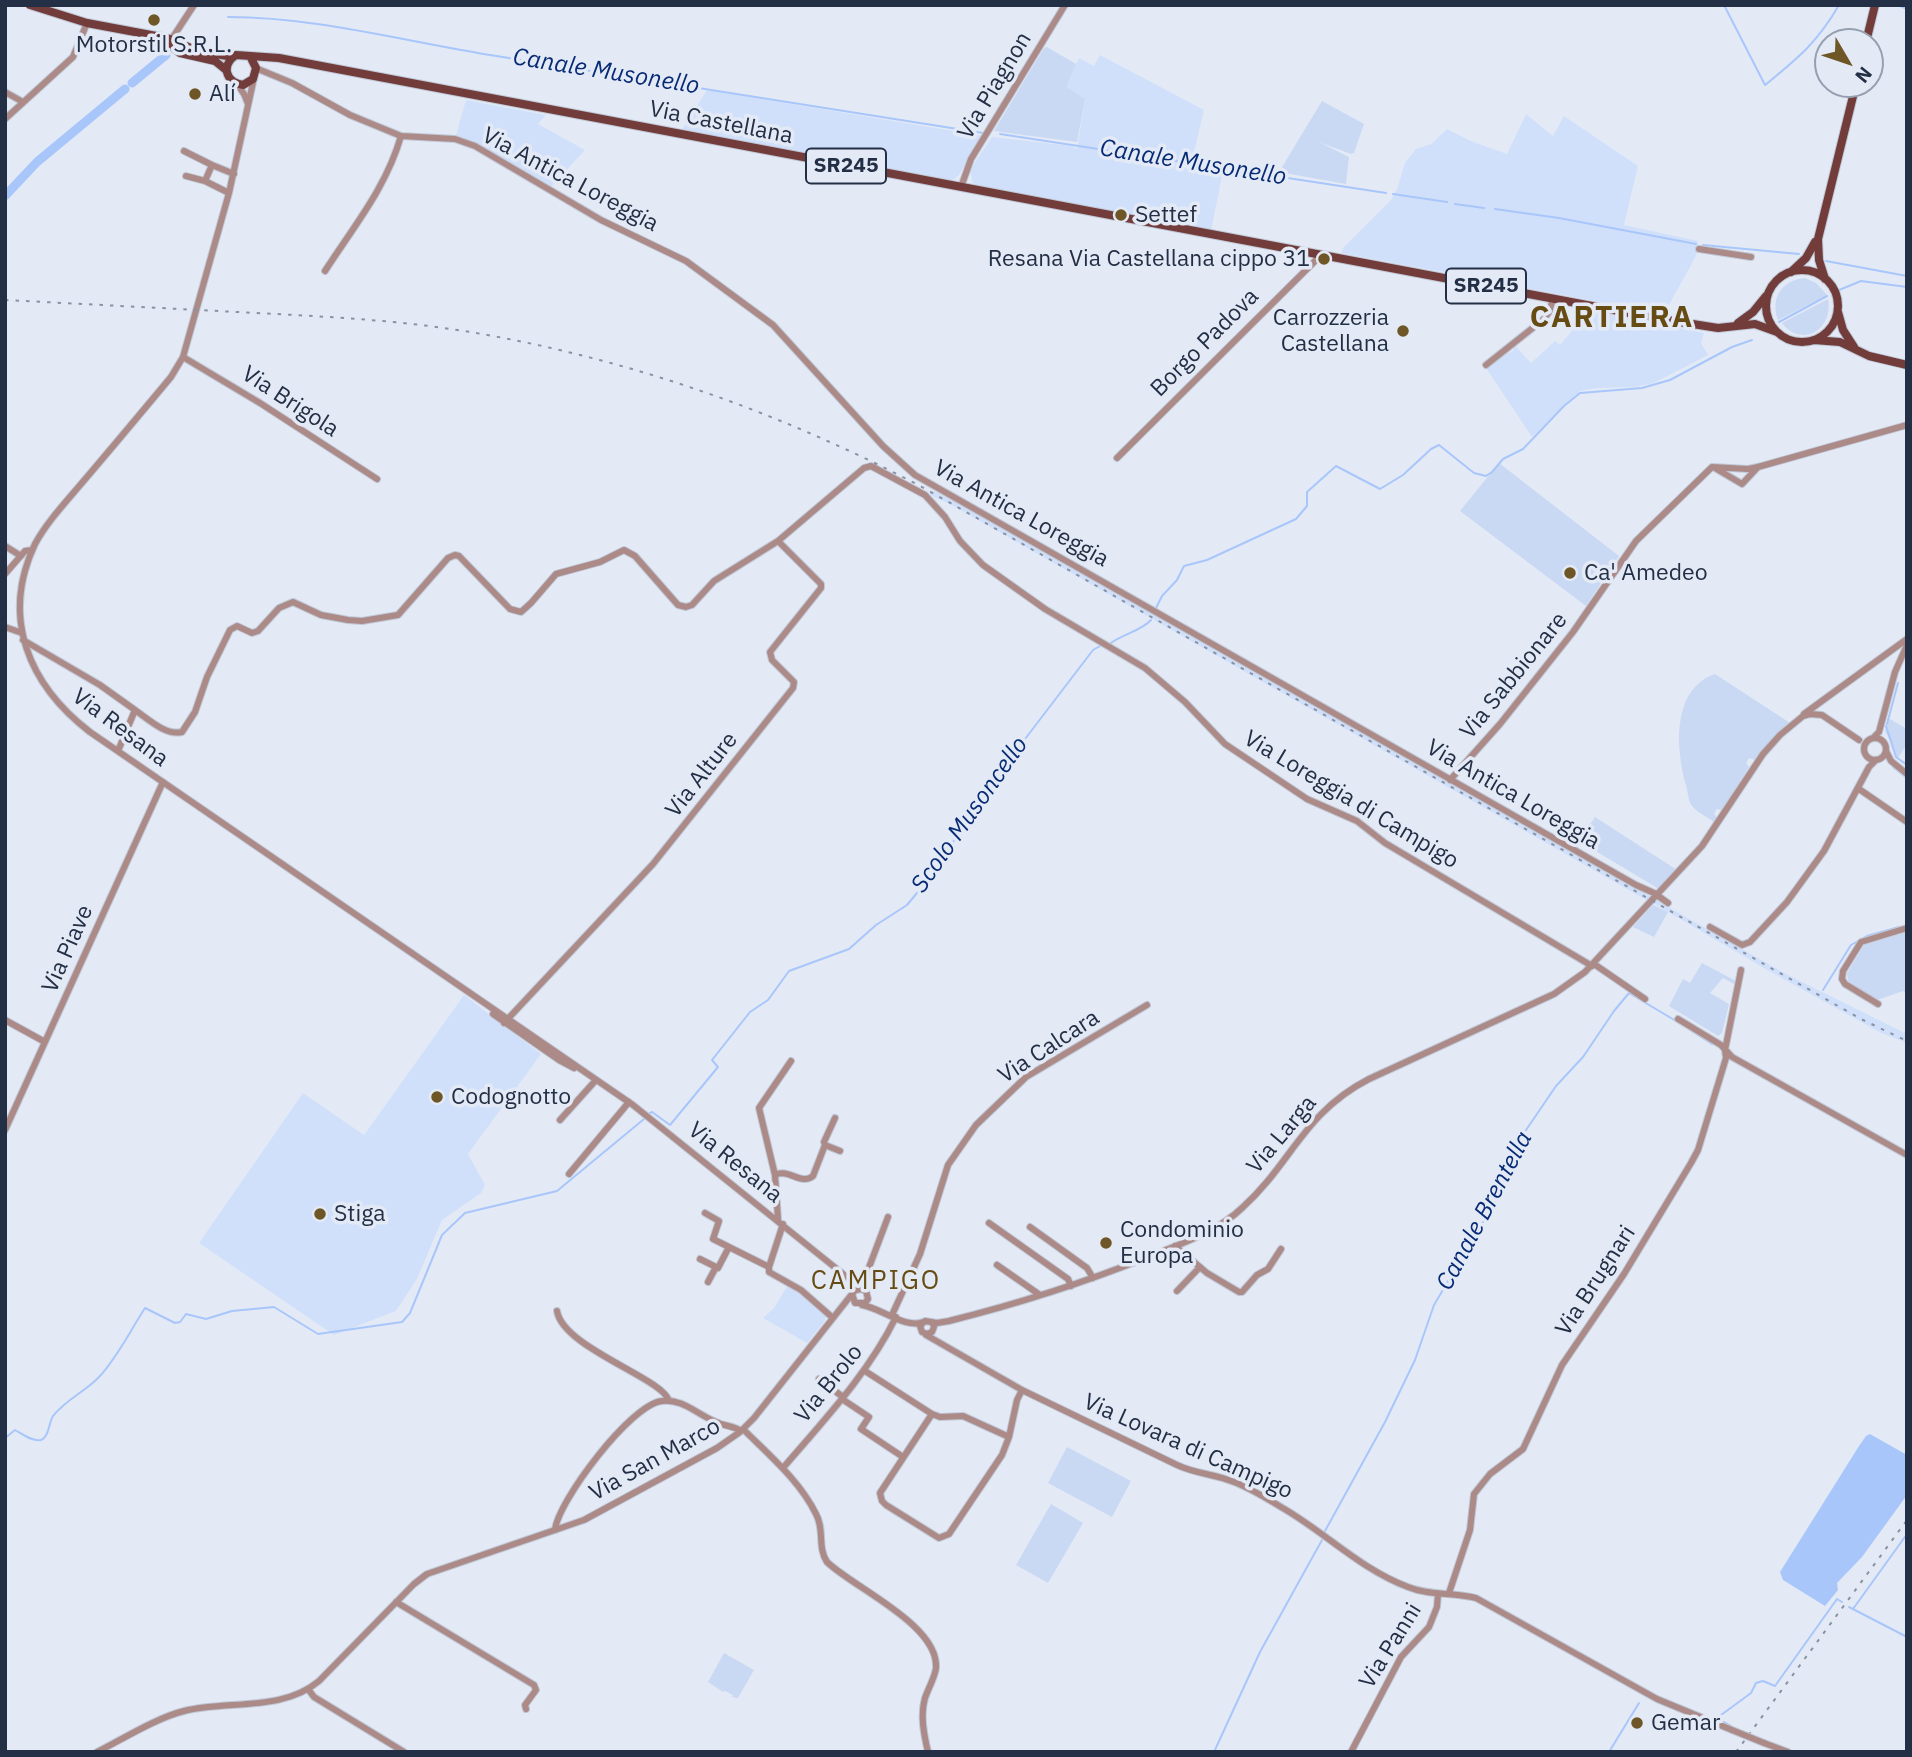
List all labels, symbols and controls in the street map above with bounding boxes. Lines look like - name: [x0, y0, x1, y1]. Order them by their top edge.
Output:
- marker: Motorstil S.R.L.: [146, 12, 162, 28]
- street label: Via Piagnon: [952, 27, 1038, 145]
- north arrow: [1814, 28, 1884, 98]
- place label: Motorstil S.R.L.: [76, 31, 232, 59]
- water label: Canale Musonello: [511, 43, 701, 101]
- text: N: [1850, 62, 1877, 88]
- place label: Alí: [209, 80, 236, 108]
- marker: Alí: [187, 86, 203, 102]
- street label: Via Castellana: [647, 96, 795, 150]
- street label: Via Antica Loreggia: [477, 122, 663, 238]
- water label: Canale Musonello: [1098, 134, 1288, 192]
- road number: SR245: [806, 148, 886, 184]
- place label: Settef: [1135, 201, 1197, 229]
- marker: Settef: [1113, 207, 1129, 223]
- place label: Resana Via Castellana cippo 31: [988, 245, 1310, 273]
- marker: Resana Via Castellana cippo 31: [1316, 251, 1332, 267]
- road number: SR245: [1446, 268, 1526, 304]
- street label: Borgo Padova: [1145, 283, 1265, 403]
- district label: CARTIERA: [1531, 300, 1693, 336]
- place label: Carrozzeria Castellana: [1273, 304, 1389, 358]
- marker: Carrozzeria Castellana: [1395, 323, 1411, 339]
- street label: Via Brigola: [236, 360, 344, 444]
- street label: Via Antica Loreggia: [929, 454, 1113, 574]
- place label: Ca' Amedeo: [1584, 559, 1708, 587]
- marker: Ca' Amedeo: [1562, 565, 1578, 581]
- street label: Via Sabbionare: [1455, 607, 1573, 745]
- street label: Via Resana: [66, 683, 174, 773]
- street label: Via Loreggia di Campigo: [1239, 725, 1463, 875]
- street label: Via Alture: [660, 727, 744, 823]
- water label: Scolo Musoncello: [906, 732, 1034, 898]
- street label: Via Antica Loreggia: [1421, 734, 1605, 856]
- street label: Via Piave: [36, 901, 100, 997]
- street label: Via Calcara: [993, 1004, 1105, 1090]
- place label: Codognotto: [451, 1083, 571, 1111]
- marker: Codognotto: [429, 1089, 445, 1105]
- street label: Via Larga: [1241, 1090, 1323, 1180]
- street label: Via Resana: [682, 1117, 788, 1209]
- water label: Canale Brentella: [1431, 1127, 1539, 1295]
- place label: Stiga: [334, 1200, 386, 1228]
- marker: Stiga: [312, 1206, 328, 1222]
- place label: Condominio Europa: [1120, 1216, 1244, 1270]
- street label: Via Brugnari: [1550, 1221, 1642, 1341]
- marker: Condominio Europa: [1098, 1235, 1114, 1251]
- district label: CAMPIGO: [812, 1265, 940, 1297]
- street label: Via Brolo: [789, 1339, 869, 1429]
- street label: Via Lovara di Campigo: [1079, 1388, 1297, 1506]
- street label: Via San Marco: [585, 1413, 725, 1507]
- street label: Via Panni: [1354, 1598, 1428, 1694]
- place label: Gemar: [1651, 1709, 1720, 1737]
- marker: Gemar: [1629, 1715, 1645, 1731]

